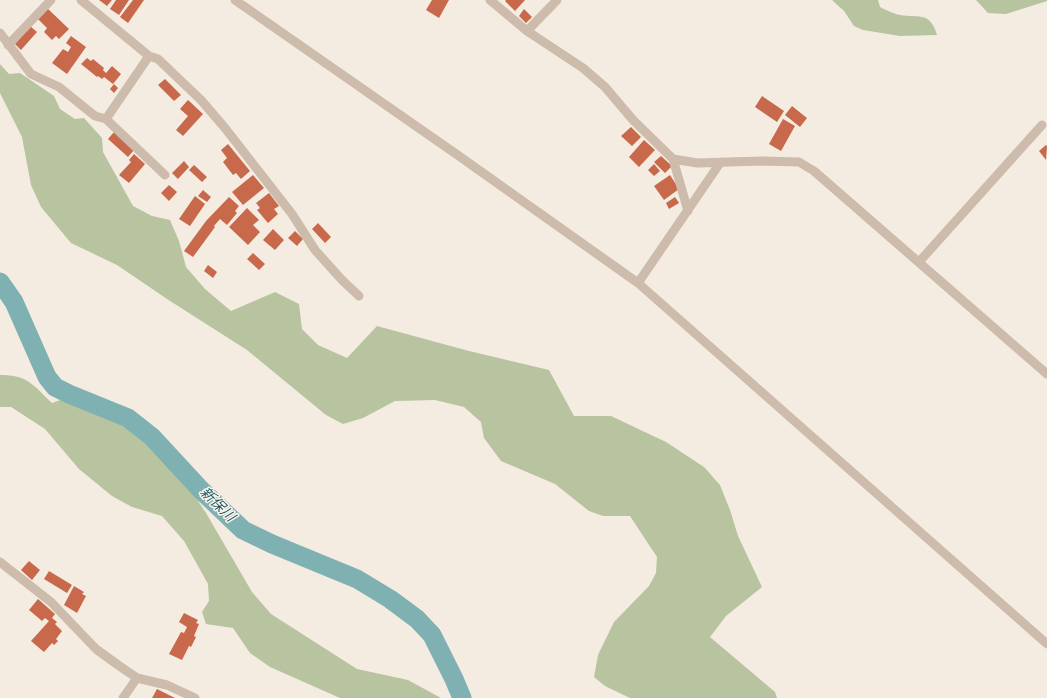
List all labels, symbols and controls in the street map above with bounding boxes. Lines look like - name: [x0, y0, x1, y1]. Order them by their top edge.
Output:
- water label: 新保川: [196, 484, 238, 526]

